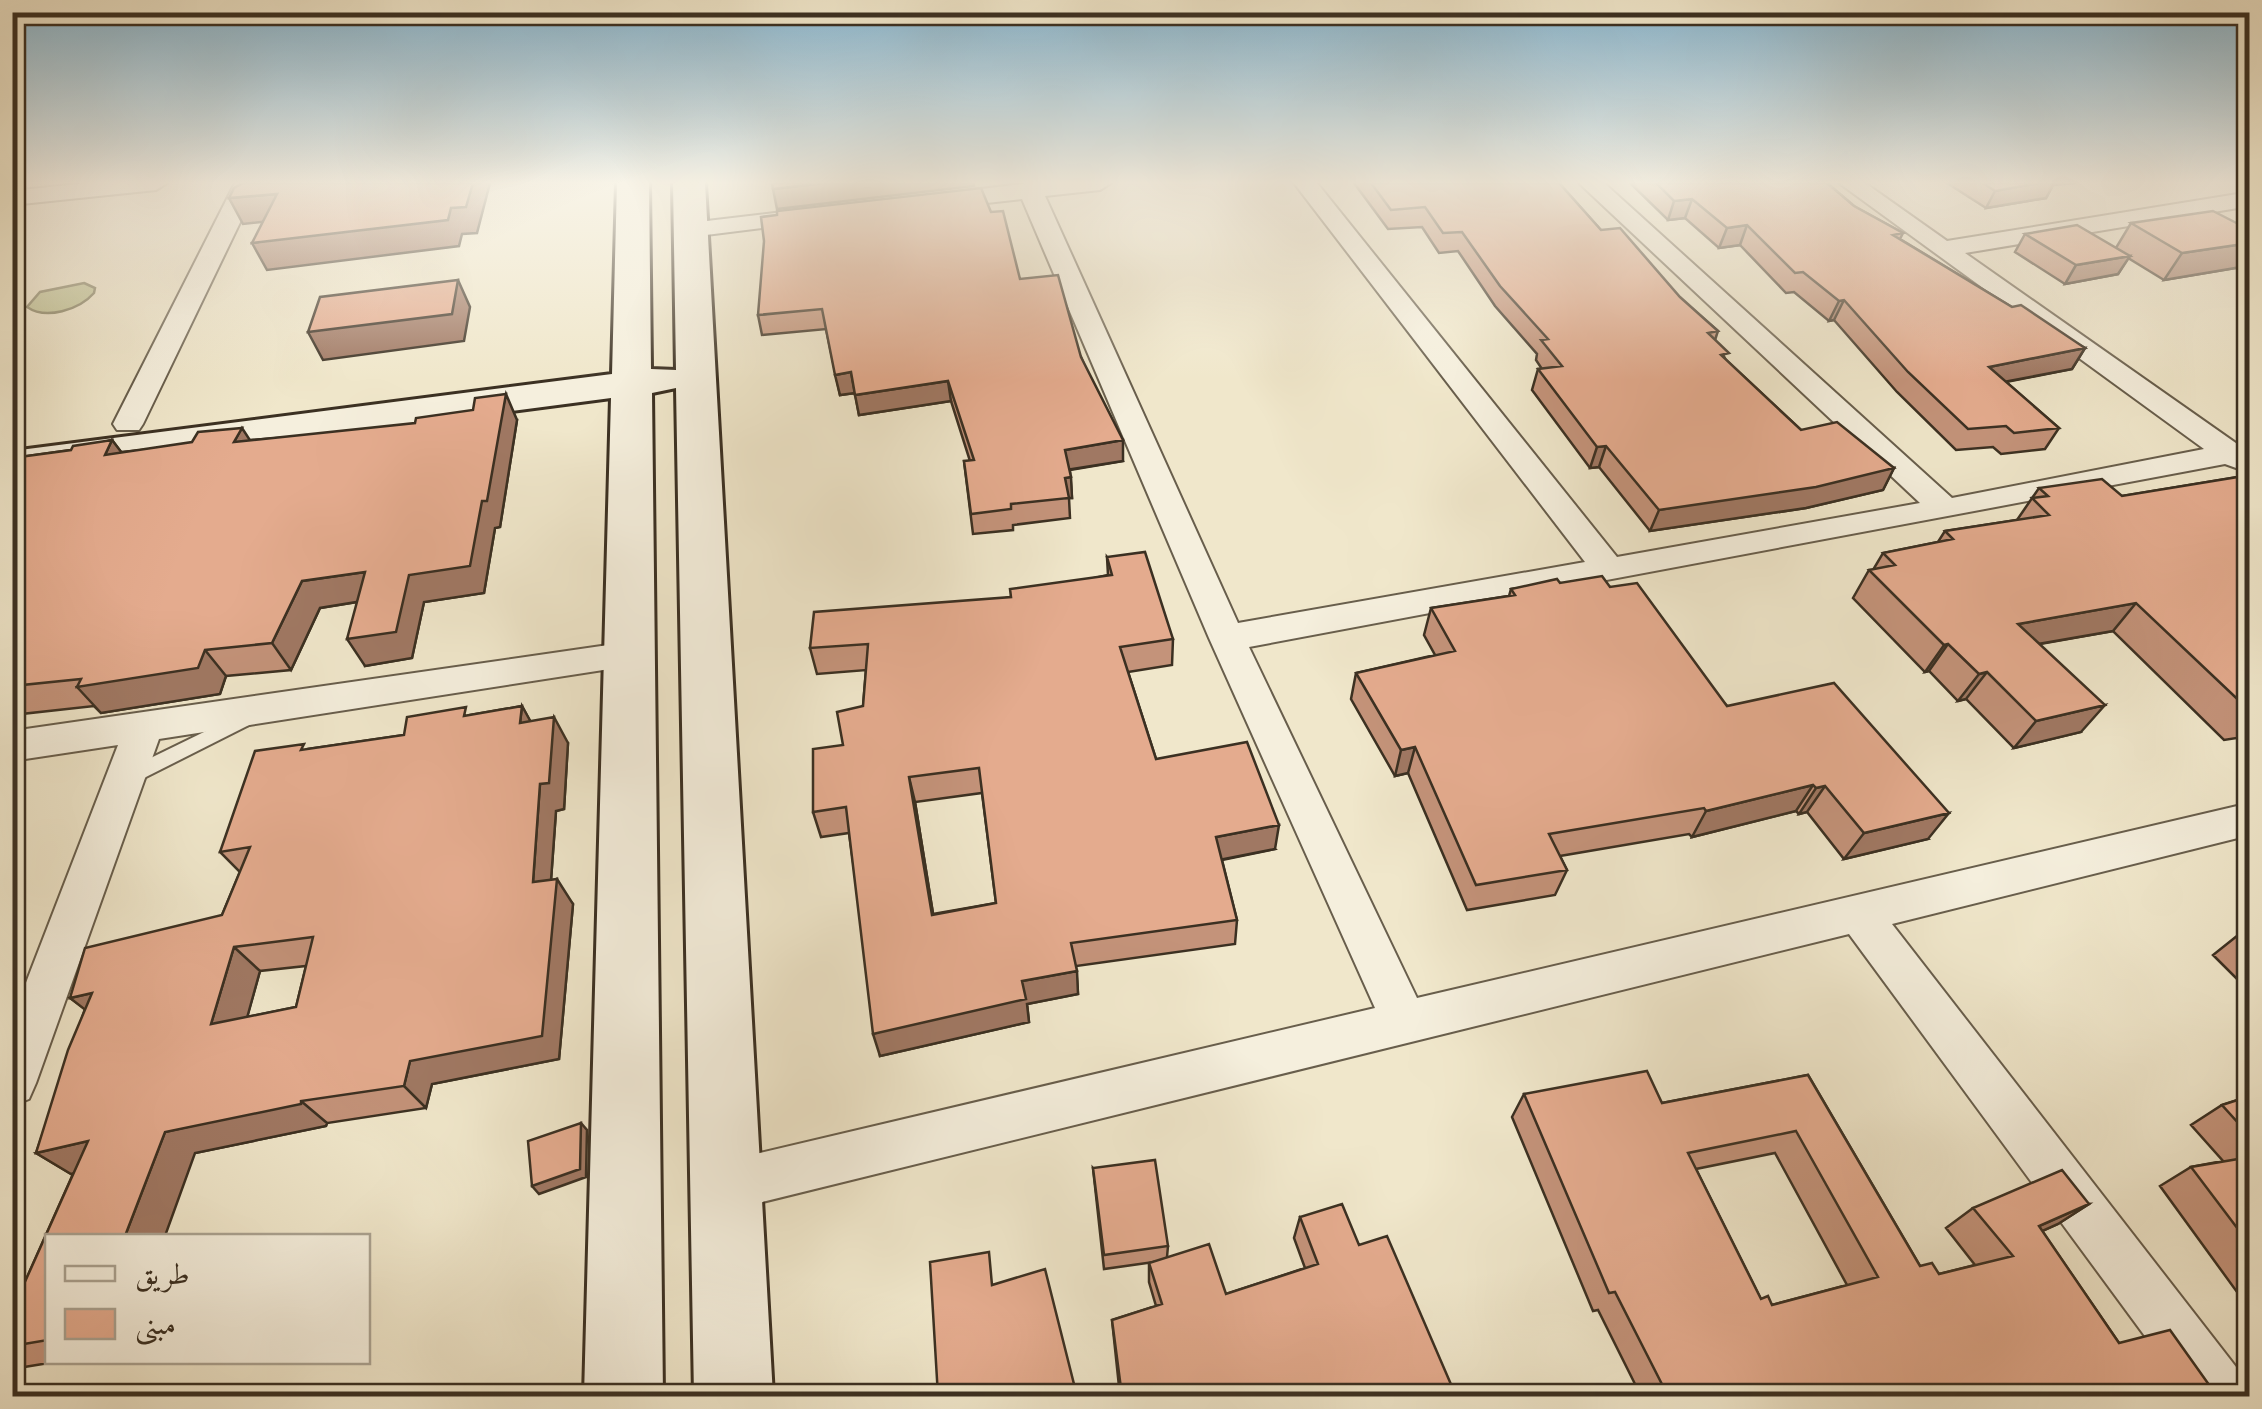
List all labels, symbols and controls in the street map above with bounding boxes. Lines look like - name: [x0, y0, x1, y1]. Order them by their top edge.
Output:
- legend: [45, 1234, 370, 1364]
- text: طريق: [135, 1255, 190, 1293]
- text: مبنى: [135, 1305, 176, 1346]

